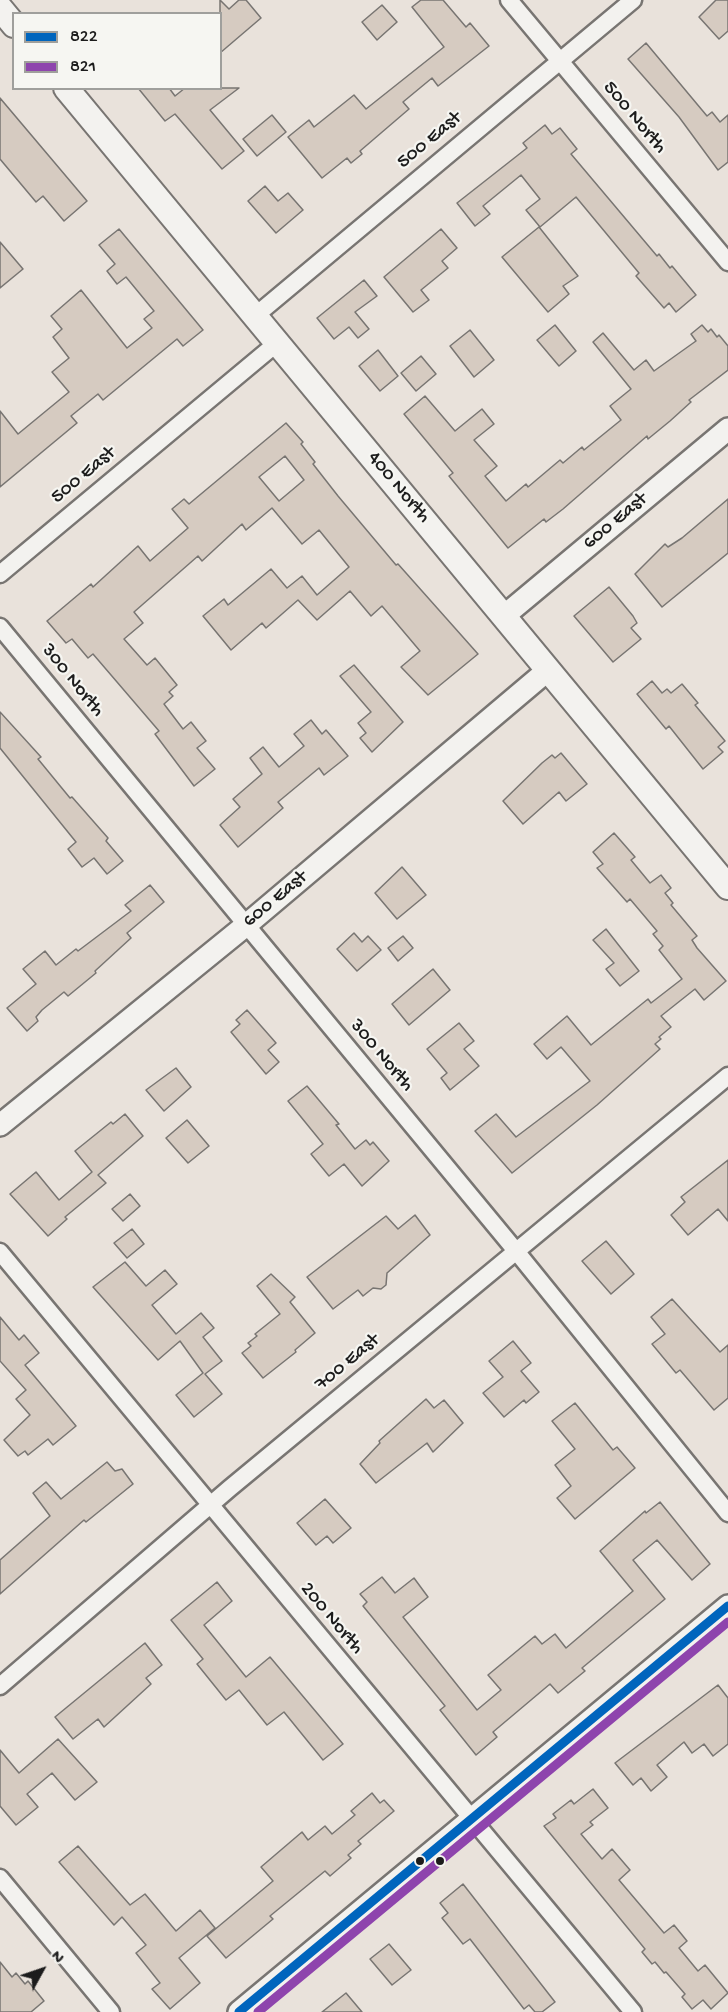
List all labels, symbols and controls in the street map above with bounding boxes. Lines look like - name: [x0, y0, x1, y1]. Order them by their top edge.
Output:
- legend: [12, 12, 222, 90]
- text: 822: [70, 27, 98, 48]
- text: 821: [70, 57, 96, 78]
- street label: 500 North: [597, 77, 671, 159]
- street label: 500 East: [393, 107, 467, 175]
- street label: 500 East: [47, 442, 121, 510]
- street label: 400 North: [361, 447, 435, 529]
- street label: 600 East: [579, 488, 653, 556]
- street label: 300 North: [35, 640, 109, 722]
- street label: 600 East: [239, 866, 313, 934]
- street label: 300 North: [344, 1015, 418, 1097]
- street label: 700 East: [311, 1329, 385, 1397]
- street label: 200 North: [294, 1578, 368, 1660]
- unlabelled marker: [414, 1855, 426, 1867]
- unlabelled marker: [434, 1855, 446, 1867]
- north arrow: [12, 1940, 72, 2000]
- text: N: [46, 1948, 67, 1968]

